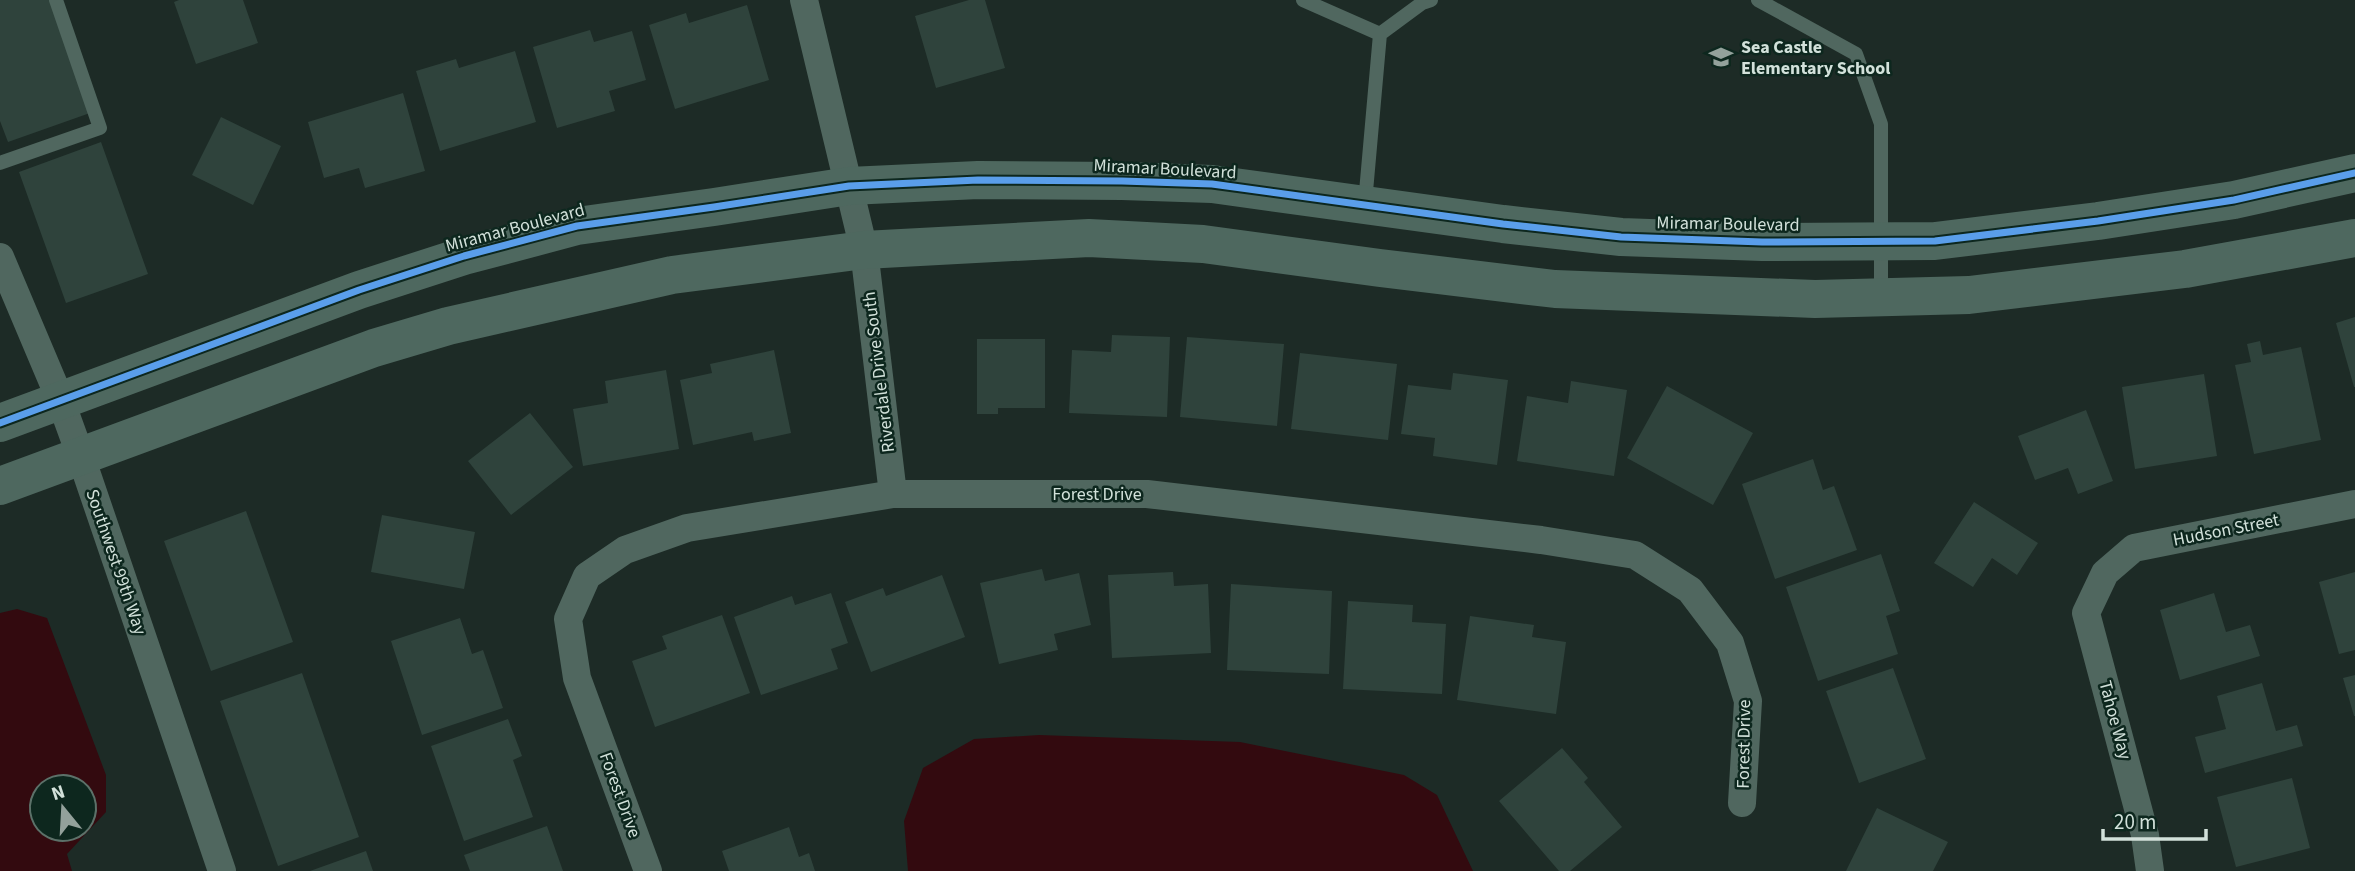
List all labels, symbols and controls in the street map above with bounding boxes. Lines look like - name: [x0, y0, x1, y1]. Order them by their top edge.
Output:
- place label: Sea Castle Elementary School: [1741, 35, 1891, 81]
- school or university icon: Sea Castle Elementary School: [1707, 43, 1735, 71]
- street label: Miramar Boulevard: [1093, 153, 1237, 185]
- street label: Miramar Boulevard: [443, 197, 587, 259]
- street label: Miramar Boulevard: [1656, 210, 1800, 238]
- street label: Riverdale Drive South: [857, 290, 901, 454]
- street label: Forest Drive: [1052, 482, 1142, 507]
- street label: Southwest 99th Way: [79, 486, 153, 639]
- street label: Hudson Street: [2171, 507, 2281, 553]
- street label: Tahoe Way: [2092, 678, 2138, 763]
- street label: Forest Drive: [1731, 699, 1757, 789]
- street label: Forest Drive: [593, 749, 647, 841]
- north arrow: [28, 773, 98, 843]
- text: N: [48, 778, 68, 808]
- scale bar: [2103, 798, 2206, 842]
- text: 20 m: [2114, 807, 2156, 837]

